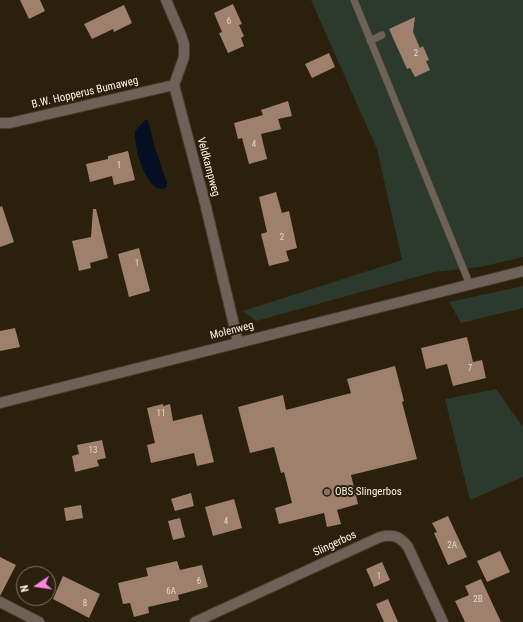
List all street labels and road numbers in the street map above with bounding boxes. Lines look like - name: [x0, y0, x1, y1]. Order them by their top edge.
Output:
- street label: B.W. Hopperus Bumaweg: [30, 74, 140, 112]
- street label: Veldkampweg: [194, 136, 222, 198]
- street label: Molenweg: [209, 319, 255, 343]
- street label: Slingerbos: [311, 528, 359, 560]

